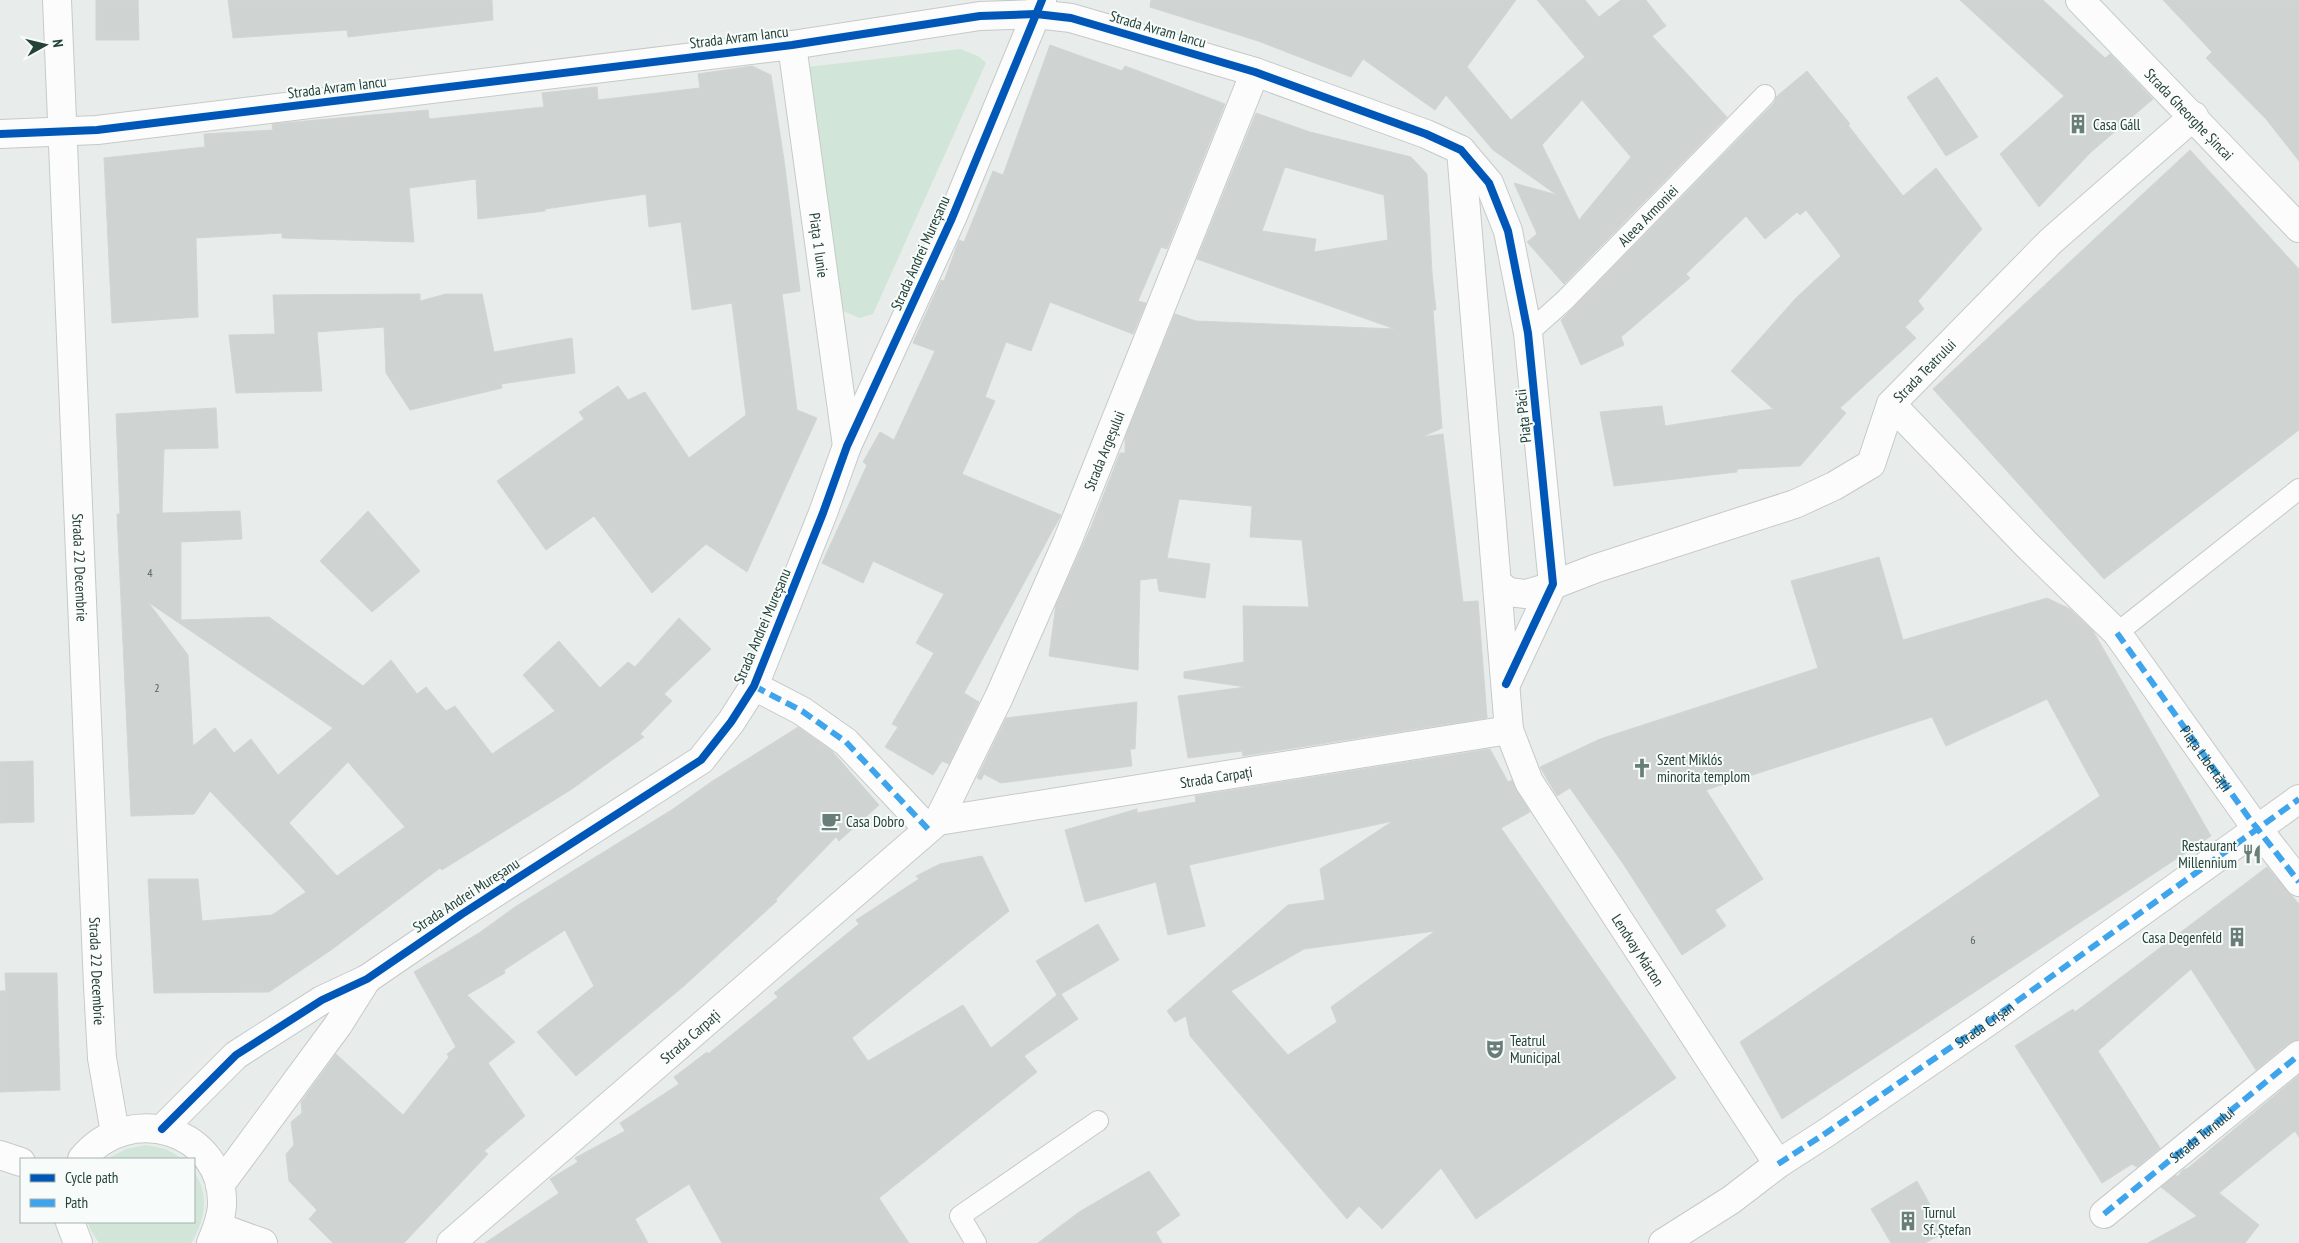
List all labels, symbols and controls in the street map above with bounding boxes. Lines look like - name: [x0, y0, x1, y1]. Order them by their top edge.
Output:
- street label: Strada Avram Iancu: [1108, 6, 1208, 52]
- north arrow: [20, 20, 70, 70]
- street label: Strada Avram Iancu: [689, 22, 789, 52]
- text: N: [48, 38, 67, 48]
- street label: Strada Gheorghe Șincai: [2141, 64, 2238, 164]
- street label: Strada Avram Iancu: [287, 72, 387, 102]
- building icon: Casa Gáll: [2067, 113, 2089, 135]
- place label: Casa Gáll: [2093, 115, 2141, 134]
- street label: Aleea Armoniei: [1613, 181, 1682, 250]
- street label: Strada Andrei Mureșanu: [886, 193, 954, 313]
- street label: Piața 1 Iunie: [806, 211, 833, 279]
- street label: Strada Teatrului: [1889, 335, 1959, 406]
- street label: Piața Păcii: [1511, 388, 1535, 444]
- street label: Strada Argeșului: [1079, 408, 1128, 493]
- street label: Strada 22 Decembrie: [69, 513, 92, 622]
- house number: 4: [147, 565, 153, 580]
- street label: Strada Andrei Mureșanu: [729, 565, 795, 687]
- house number: 2: [154, 680, 160, 695]
- street label: Piața Libertății: [2176, 722, 2237, 795]
- place label: Szent Miklós minorita templom: [1657, 750, 1750, 786]
- church icon: Szent Miklós minorita templom: [1631, 757, 1653, 779]
- street label: Strada Carpați: [1178, 762, 1254, 792]
- cafe icon: Casa Dobro: [820, 810, 842, 832]
- place label: Casa Dobro: [846, 812, 904, 831]
- place label: Restaurant Millennium: [2178, 836, 2237, 872]
- restaurant icon: Restaurant Millennium: [2241, 843, 2263, 865]
- street label: Strada Andrei Mureșanu: [409, 853, 523, 937]
- street label: Lendvay Márton: [1608, 910, 1669, 989]
- street label: Strada 22 Decembrie: [86, 917, 110, 1026]
- building icon: Casa Degenfeld: [2226, 926, 2248, 948]
- place label: Casa Degenfeld: [2142, 928, 2222, 947]
- house number: 6: [1970, 932, 1976, 947]
- street label: Strada Crișan: [1951, 997, 2018, 1052]
- street label: Strada Carpați: [656, 1005, 724, 1067]
- place label: Teatrul Municipal: [1510, 1031, 1561, 1067]
- theatre icon: Teatrul Municipal: [1484, 1038, 1506, 1060]
- street label: Strada Turnului: [2165, 1102, 2238, 1167]
- legend: [20, 1158, 195, 1223]
- text: Cycle path: [65, 1168, 118, 1187]
- text: Path: [65, 1193, 88, 1212]
- place label: Turnul Sf. Ștefan: [1923, 1203, 1971, 1239]
- building icon: Turnul Sf. Ștefan: [1897, 1210, 1919, 1232]

